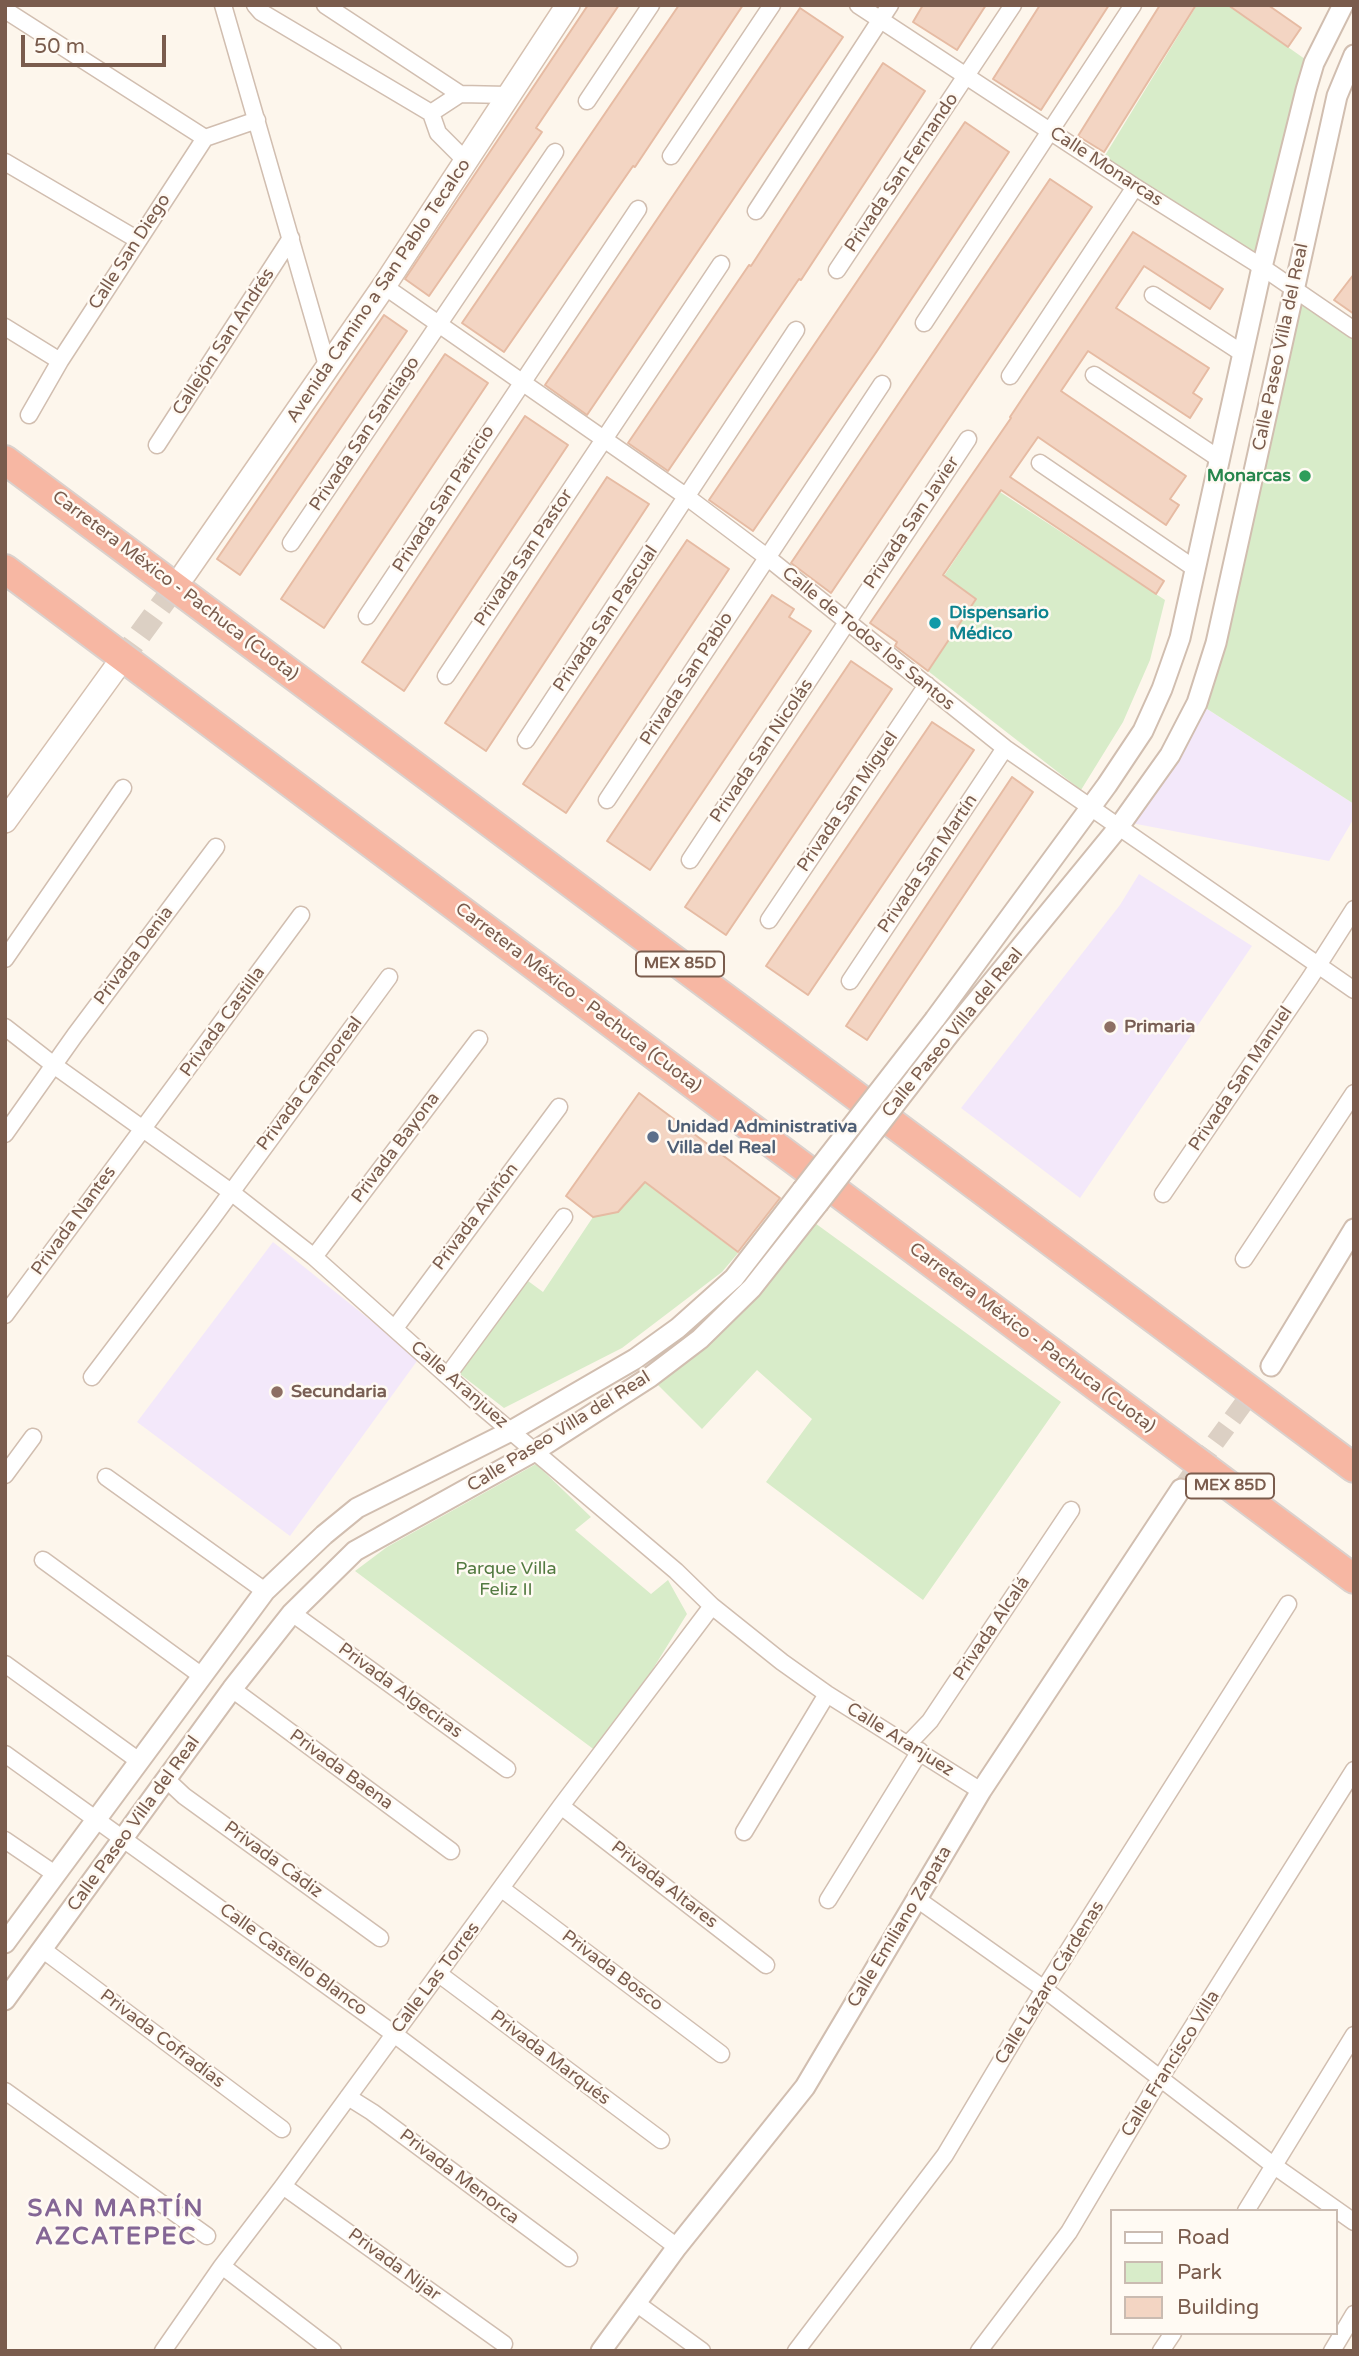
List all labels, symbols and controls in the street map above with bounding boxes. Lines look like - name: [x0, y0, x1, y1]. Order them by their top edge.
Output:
- scale bar: [24, 21, 170, 65]
- text: 50 m: [34, 34, 85, 59]
- street label: Privada San Fernando: [841, 89, 963, 257]
- street label: Calle Monarcas: [1045, 122, 1167, 212]
- street label: Avenida Camino a San Pablo Tecalco: [282, 155, 476, 427]
- street label: Calle San Diego: [85, 190, 175, 314]
- street label: Calle Paseo Villa del Real: [1248, 241, 1314, 453]
- street label: Callejón San Andrés: [168, 264, 280, 420]
- street label: Privada San Santiago: [305, 353, 425, 515]
- street label: Privada San Patricio: [388, 422, 500, 576]
- street label: Privada San Javier: [860, 453, 964, 593]
- place label: Monarcas: [1207, 465, 1291, 487]
- marker: Monarcas: [1297, 468, 1313, 484]
- street label: Privada San Pastor: [470, 485, 578, 631]
- street label: Carretera México - Pachuca (Cuota): [48, 486, 302, 686]
- street label: Privada San Pascual: [549, 542, 663, 696]
- street label: Calle de Todos los Santos: [777, 563, 959, 715]
- place label: Dispensario Médico: [949, 602, 1049, 644]
- street label: Privada San Pablo: [636, 608, 738, 750]
- marker: Dispensario Médico: [927, 615, 943, 631]
- street label: Privada San Nicolás: [706, 675, 818, 827]
- street label: Privada San Miguel: [793, 728, 903, 876]
- street label: Privada San Martín: [874, 791, 982, 937]
- street label: Carretera México - Pachuca (Cuota): [451, 898, 705, 1098]
- street label: Privada Denia: [90, 902, 178, 1010]
- street label: Calle Paseo Villa del Real: [878, 944, 1028, 1122]
- road number: MEX 85D: [636, 952, 724, 976]
- street label: Privada Castilla: [176, 963, 270, 1081]
- street label: Privada San Manuel: [1185, 1003, 1297, 1155]
- street label: Privada Camporeal: [253, 1013, 367, 1155]
- place label: Primaria: [1124, 1016, 1195, 1038]
- marker: Primaria: [1102, 1019, 1118, 1035]
- street label: Privada Bayona: [347, 1088, 445, 1208]
- place label: Unidad Administrativa Villa del Real: [667, 1116, 857, 1158]
- marker: Unidad Administrativa Villa del Real: [645, 1129, 661, 1145]
- street label: Privada Aviñón: [429, 1159, 523, 1275]
- street label: Privada Nantes: [27, 1162, 121, 1280]
- street label: Carretera México - Pachuca (Cuota): [905, 1238, 1159, 1438]
- street label: Calle Aranjuez: [406, 1337, 512, 1433]
- street label: Calle Paseo Villa del Real: [464, 1367, 654, 1497]
- place label: Secundaria: [291, 1381, 387, 1403]
- marker: Secundaria: [269, 1384, 285, 1400]
- road number: MEX 85D: [1186, 1474, 1274, 1498]
- park label: Parque Villa Feliz II: [455, 1558, 557, 1600]
- street label: Privada Alcalá: [949, 1573, 1035, 1685]
- street label: Privada Algeciras: [334, 1639, 466, 1743]
- street label: Calle Aranjuez: [842, 1698, 958, 1782]
- street label: Privada Baena: [285, 1725, 397, 1815]
- street label: Calle Paseo Villa del Real: [63, 1732, 205, 1916]
- street label: Privada Cádiz: [220, 1817, 326, 1903]
- street label: Privada Altares: [606, 1837, 722, 1933]
- street label: Calle Emiliano Zapata: [843, 1842, 957, 2012]
- street label: Calle Lázaro Cárdenas: [991, 1897, 1109, 2069]
- street label: Calle Castello Blanco: [215, 1899, 371, 2021]
- street label: Calle Las Torres: [387, 1918, 485, 2038]
- street label: Privada Bosco: [557, 1926, 667, 2016]
- street label: Privada Cofradías: [95, 1985, 229, 2093]
- street label: Calle Francisco Villa: [1117, 1987, 1225, 2141]
- street label: Privada Marqués: [486, 2006, 614, 2110]
- street label: Privada Menorca: [395, 2125, 523, 2229]
- district label: SAN MARTÍN AZCATEPEC: [29, 2196, 203, 2252]
- legend: [1110, 2209, 1338, 2335]
- street label: Privada Nijar: [343, 2224, 445, 2306]
- text: Road: [1177, 2225, 1230, 2250]
- text: Park: [1177, 2260, 1222, 2285]
- text: Building: [1177, 2295, 1259, 2320]

